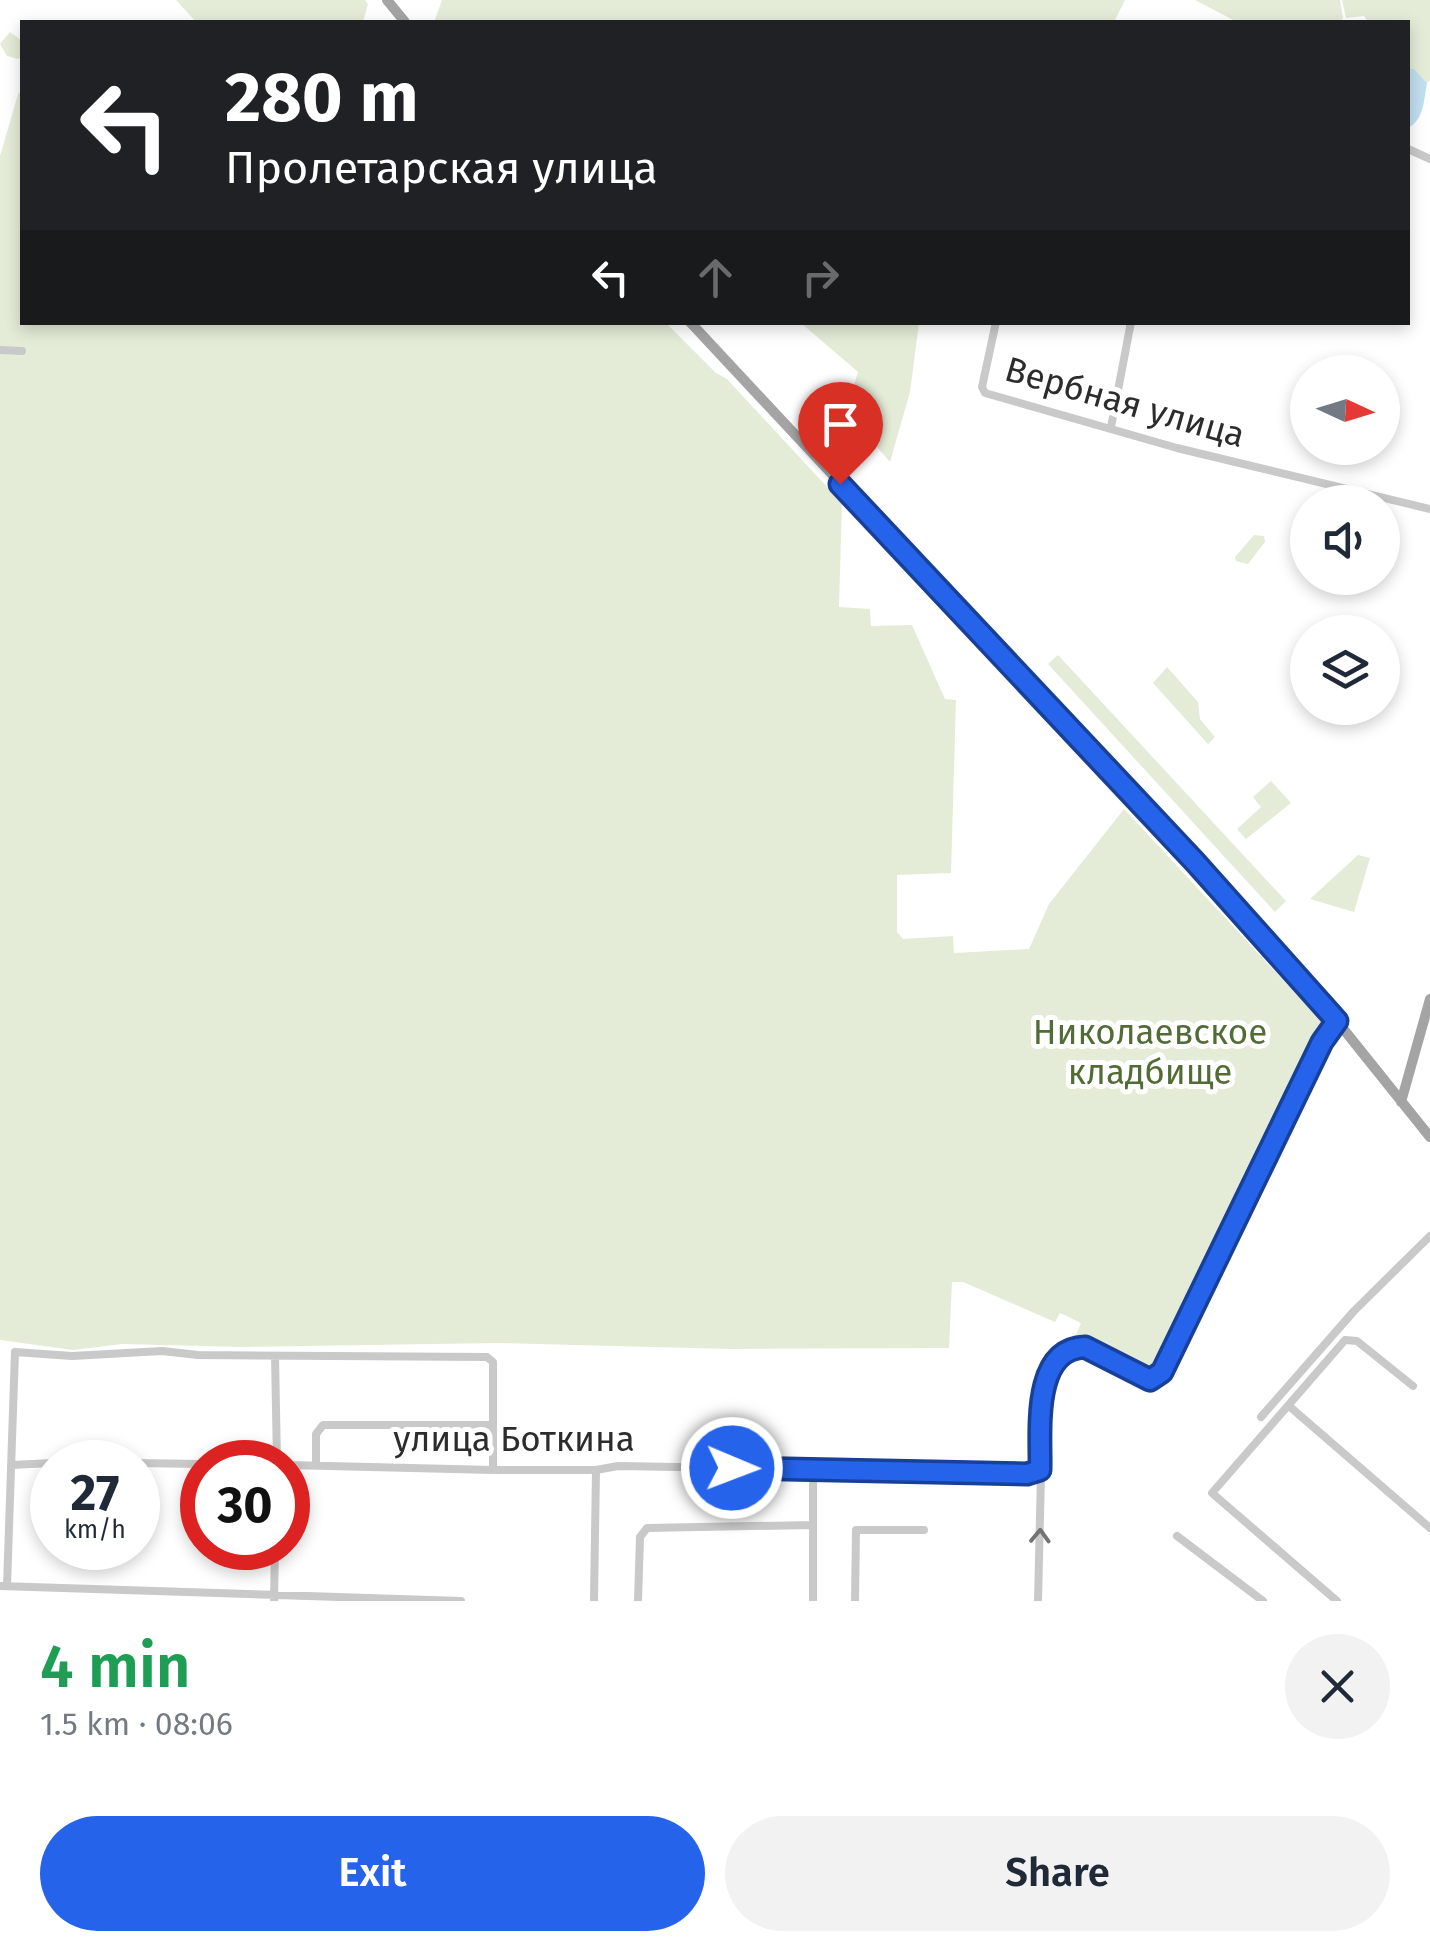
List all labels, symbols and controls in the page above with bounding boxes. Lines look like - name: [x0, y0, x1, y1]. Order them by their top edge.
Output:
- text: 280 m: [225, 56, 419, 140]
- icon: left: [60, 60, 190, 190]
- text: Пролетарская улица: [225, 141, 658, 195]
- icon: left: [583, 250, 638, 305]
- icon: ahead: [688, 250, 743, 305]
- icon: right: [793, 250, 848, 305]
- street label: Вербная улица: [1000, 348, 1250, 456]
- north arrow: [1290, 355, 1400, 465]
- map controls: [1290, 355, 1400, 725]
- pin: [798, 382, 883, 485]
- icon: arrive: [813, 397, 868, 452]
- button: sound: [1290, 485, 1400, 595]
- button: layers: [1290, 615, 1400, 725]
- park label: Николаевское кладбище: [1033, 1011, 1267, 1093]
- position arrow: [680, 1416, 784, 1520]
- street label: улица Боткина: [393, 1418, 635, 1460]
- speed limit sign: 30: [180, 1440, 310, 1570]
- text: 27: [71, 1463, 119, 1523]
- text: km/h: [64, 1515, 126, 1545]
- one-way arrow: [1029, 1527, 1050, 1543]
- text: 4 min: [40, 1631, 191, 1703]
- button: close: [1285, 1634, 1390, 1739]
- text: 1.5 km · 08:06: [40, 1705, 233, 1743]
- button: Exit: [40, 1816, 705, 1931]
- button: Share: [725, 1816, 1390, 1931]

